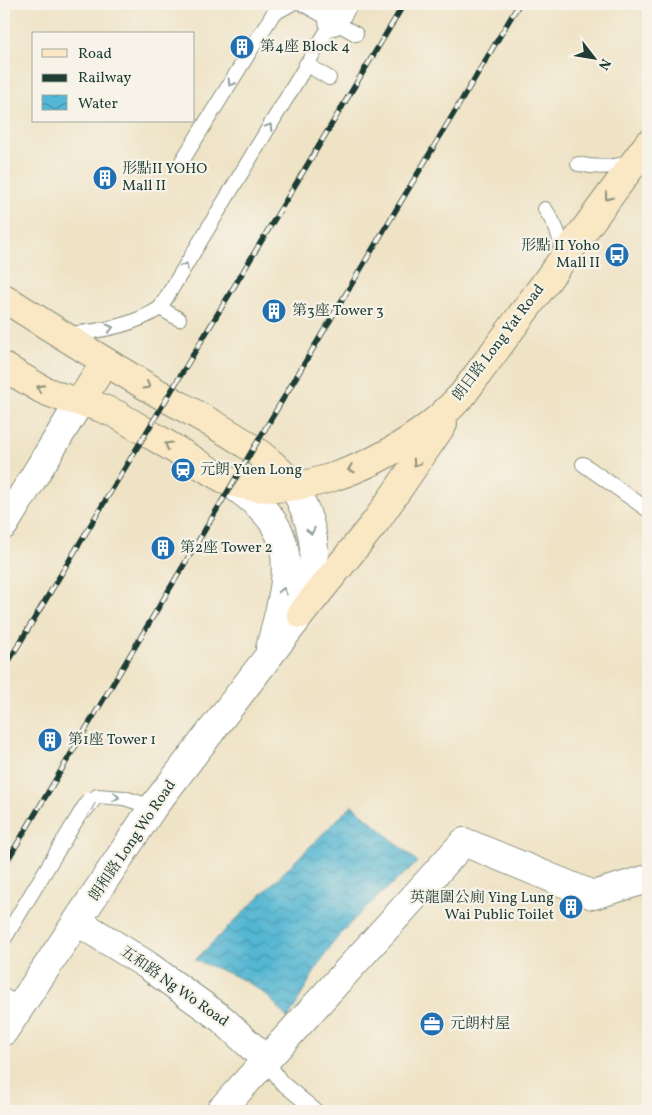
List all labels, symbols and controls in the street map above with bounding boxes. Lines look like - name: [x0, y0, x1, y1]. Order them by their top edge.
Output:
- legend: [32, 32, 195, 122]
- north arrow: [570, 32, 620, 82]
- building icon: 第4座 Block 4: [229, 34, 255, 60]
- place label: 第4座 Block 4: [260, 37, 350, 58]
- text: Road: [78, 44, 112, 65]
- text: N: [593, 55, 615, 73]
- text: Railway: [78, 68, 131, 89]
- one-way arrow: [227, 77, 237, 86]
- text: Water: [78, 94, 118, 115]
- one-way arrow: [262, 124, 272, 133]
- place label: 形點II YOHO Mall II: [122, 159, 207, 197]
- building icon: 形點II YOHO Mall II: [92, 165, 118, 191]
- one-way arrow: [606, 191, 614, 200]
- place label: 形點 II Yoho Mall II: [521, 236, 600, 274]
- bus stop icon: 形點 II Yoho Mall II: [604, 242, 630, 268]
- one-way arrow: [179, 263, 189, 272]
- street label: 朗日路 Long Yat Road: [448, 280, 550, 406]
- building icon: 第3座 Tower 3: [261, 298, 287, 324]
- place label: 第3座 Tower 3: [292, 301, 384, 322]
- one-way arrow: [105, 323, 113, 333]
- one-way arrow: [141, 380, 150, 390]
- one-way arrow: [37, 384, 46, 394]
- one-way arrow: [164, 441, 173, 451]
- station icon: 元朗 Yuen Long: [170, 457, 196, 483]
- one-way arrow: [413, 457, 422, 467]
- place label: 元朗 Yuen Long: [200, 460, 303, 481]
- one-way arrow: [347, 463, 356, 473]
- one-way arrow: [305, 527, 316, 536]
- building icon: 第2座 Tower 2: [150, 535, 176, 561]
- place label: 第2座 Tower 2: [180, 538, 273, 559]
- one-way arrow: [277, 586, 288, 595]
- building icon: 第1座 Tower 1: [37, 727, 63, 753]
- place label: 第1座 Tower 1: [68, 730, 156, 751]
- street label: 朗和路 Long Wo Road: [85, 776, 181, 906]
- one-way arrow: [113, 792, 121, 803]
- place label: 英龍圍公廁 Ying Lung Wai Public Toilet: [410, 888, 554, 926]
- building icon: 英龍圍公廁 Ying Lung Wai Public Toilet: [558, 894, 584, 920]
- street label: 五和路 Ng Wo Road: [116, 942, 232, 1032]
- office icon: 元朗村屋: [419, 1011, 445, 1037]
- place label: 元朗村屋: [450, 1014, 510, 1035]

